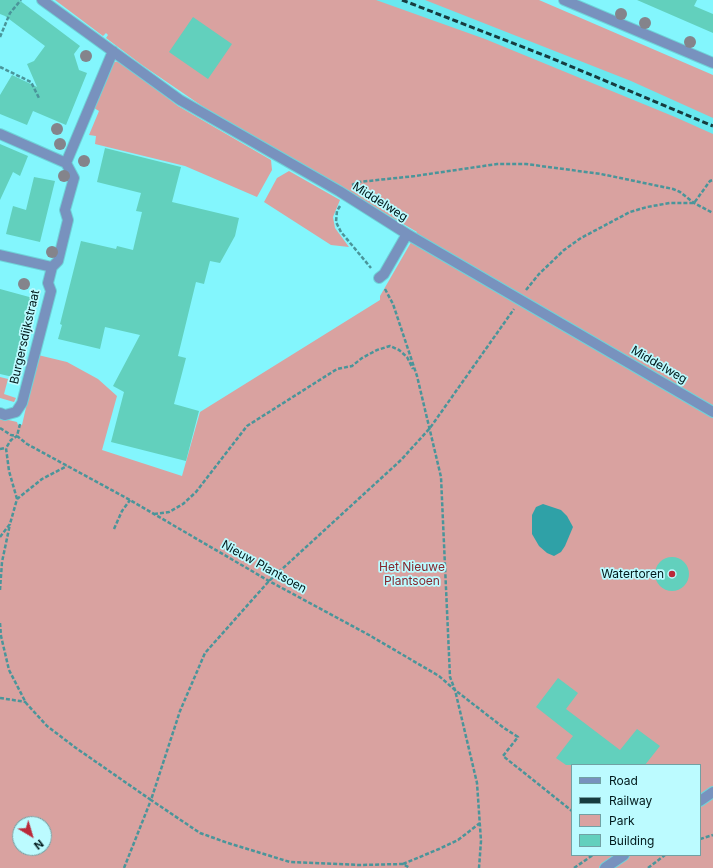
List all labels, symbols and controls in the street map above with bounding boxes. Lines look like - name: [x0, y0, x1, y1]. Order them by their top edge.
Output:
- street label: Middelweg: [350, 179, 410, 225]
- street label: Burgersdijkstraat: [7, 288, 43, 386]
- street label: Middelweg: [628, 343, 690, 387]
- street label: Nieuw Plantsoen: [219, 538, 309, 596]
- park label: Het Nieuwe Plantsoen: [379, 560, 445, 588]
- place label: Watertoren: [601, 567, 664, 581]
- marker: Watertoren: [667, 569, 677, 579]
- legend: [571, 764, 701, 856]
- text: Road: [609, 773, 638, 788]
- text: Railway: [609, 793, 652, 808]
- text: Park: [609, 813, 635, 828]
- north arrow: [12, 816, 52, 856]
- text: Building: [609, 833, 654, 848]
- text: N: [31, 837, 46, 853]

